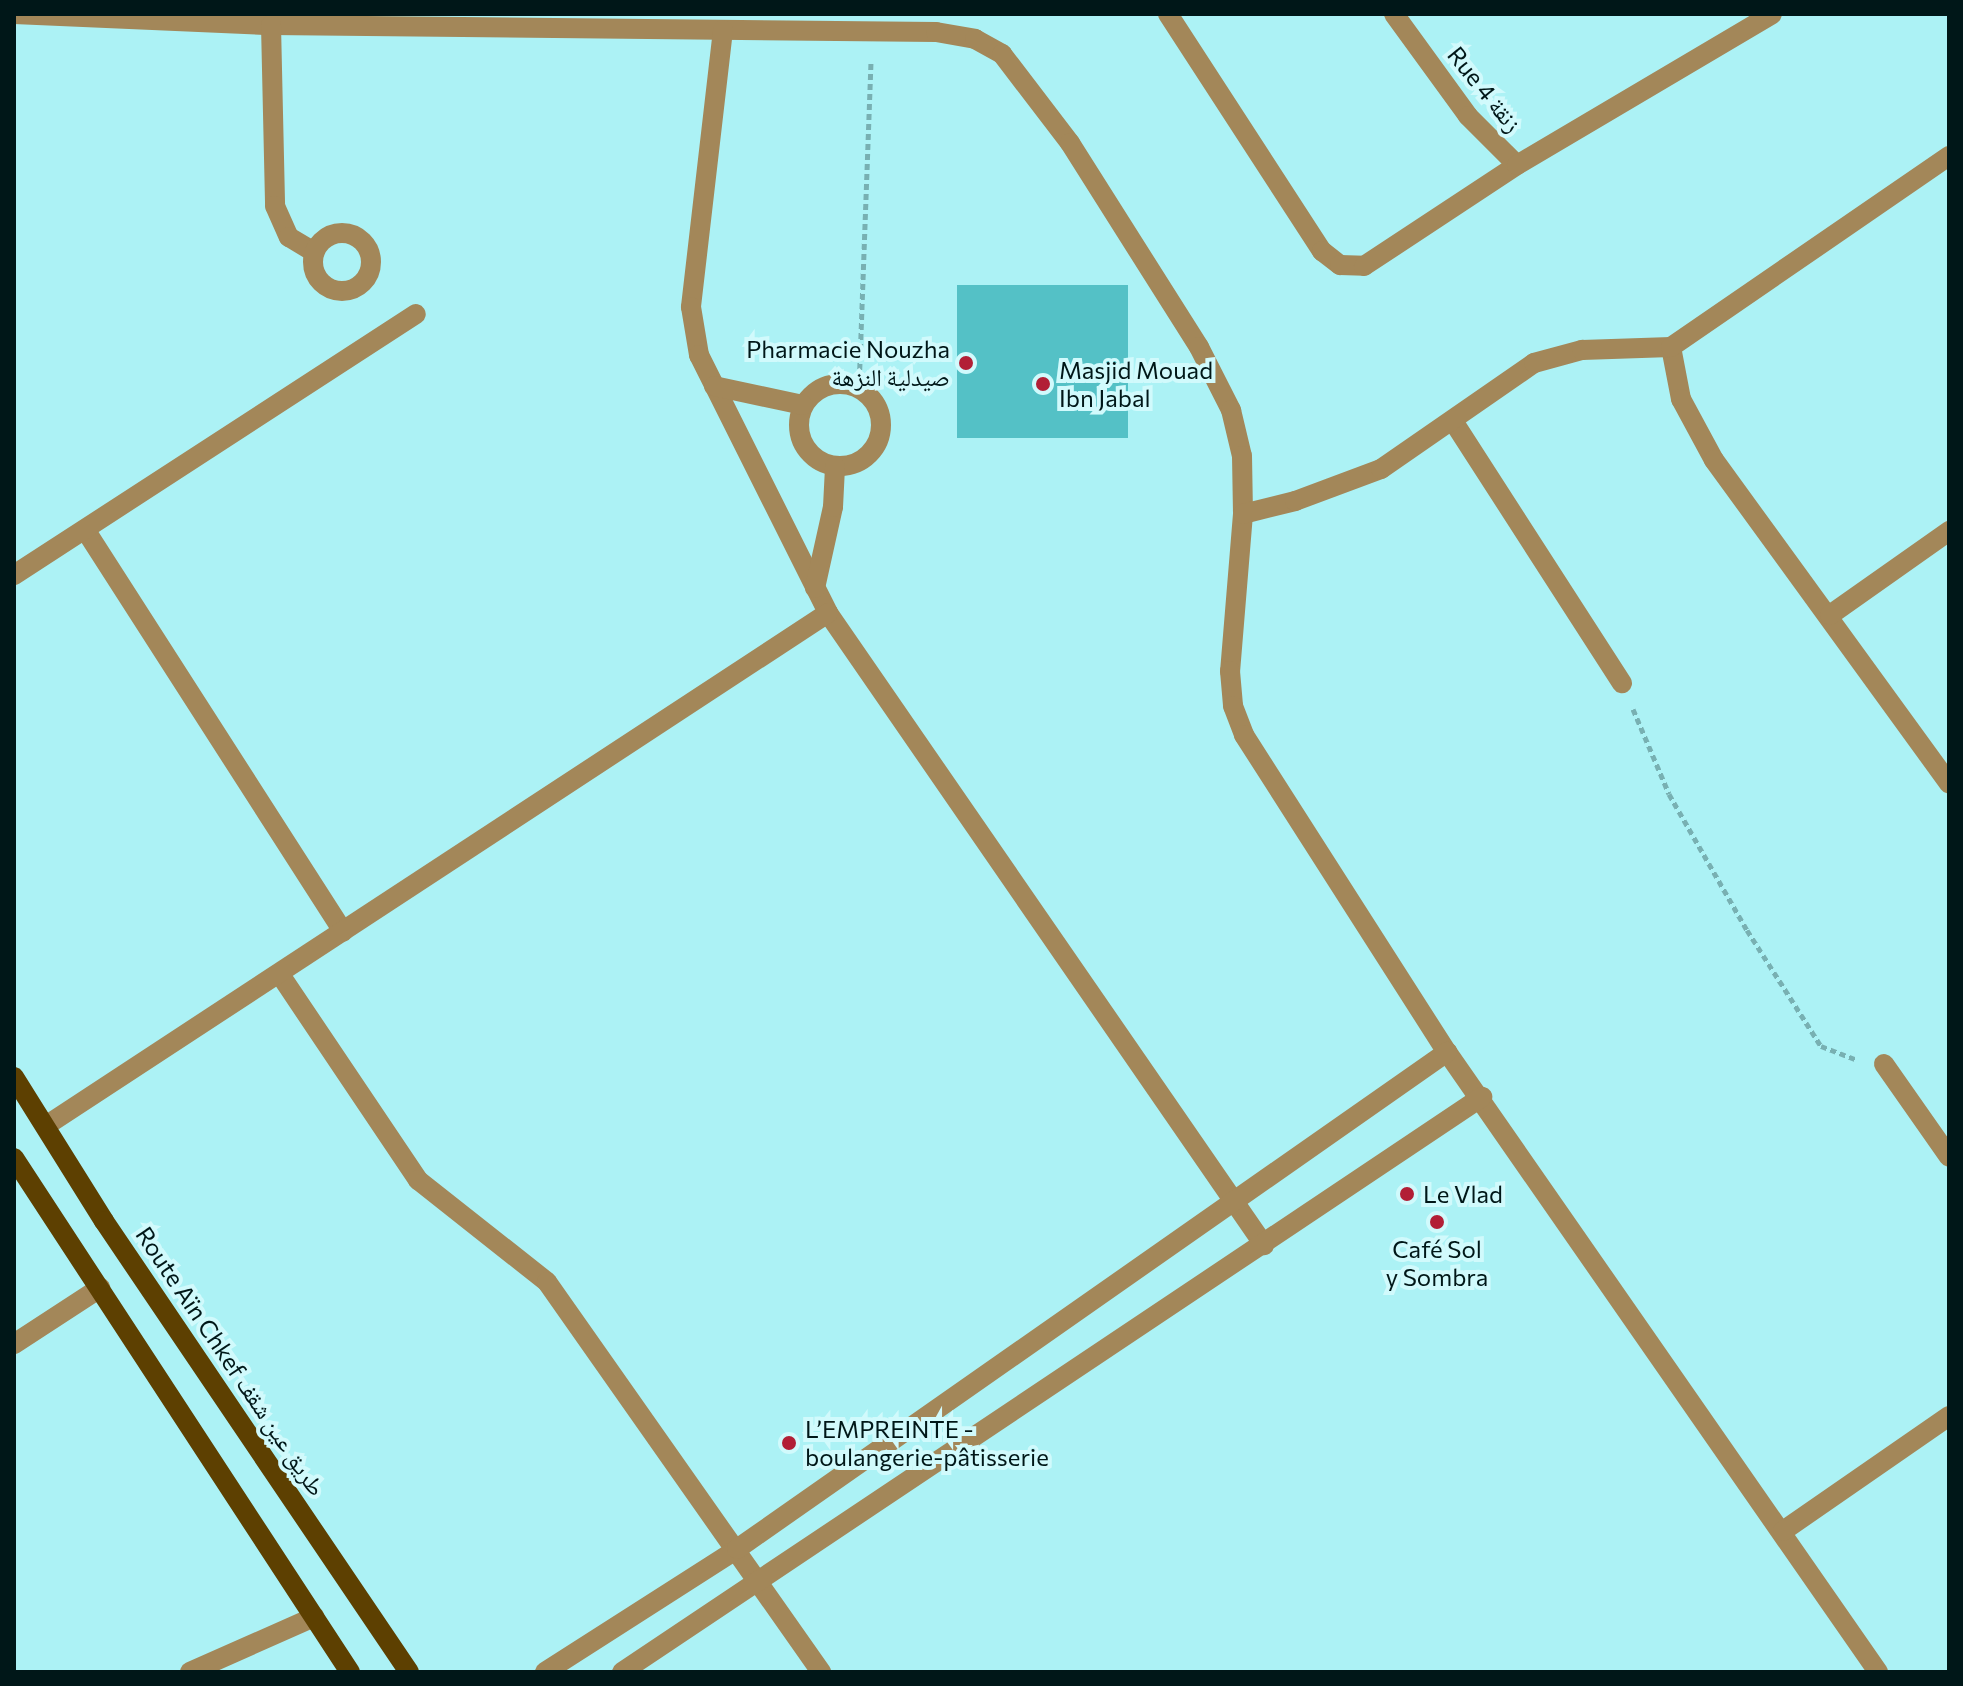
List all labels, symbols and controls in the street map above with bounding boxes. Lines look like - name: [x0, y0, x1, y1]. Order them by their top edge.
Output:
- street label: Rue 4 زنقة: [1442, 40, 1528, 138]
- place label: Pharmacie Nouzha صيدلية النزهة: [746, 335, 950, 391]
- marker: Pharmacie Nouzha صيدلية النزهة: [957, 354, 975, 372]
- place label: Masjid Mouad Ibn Jabal: [1059, 356, 1213, 412]
- marker: Masjid Mouad Ibn Jabal: [1034, 375, 1052, 393]
- place label: Le Vlad: [1423, 1180, 1503, 1208]
- marker: Le Vlad: [1398, 1185, 1416, 1203]
- marker: Café Sol y Sombra: [1428, 1213, 1446, 1231]
- street label: Route Aïn Chkef طريق عين شقف: [130, 1221, 332, 1501]
- place label: Café Sol y Sombra: [1386, 1235, 1488, 1291]
- place label: L’EMPREINTE - boulangerie-pâtisserie: [805, 1415, 1049, 1471]
- marker: L’EMPREINTE - boulangerie-pâtisserie: [780, 1434, 798, 1452]

